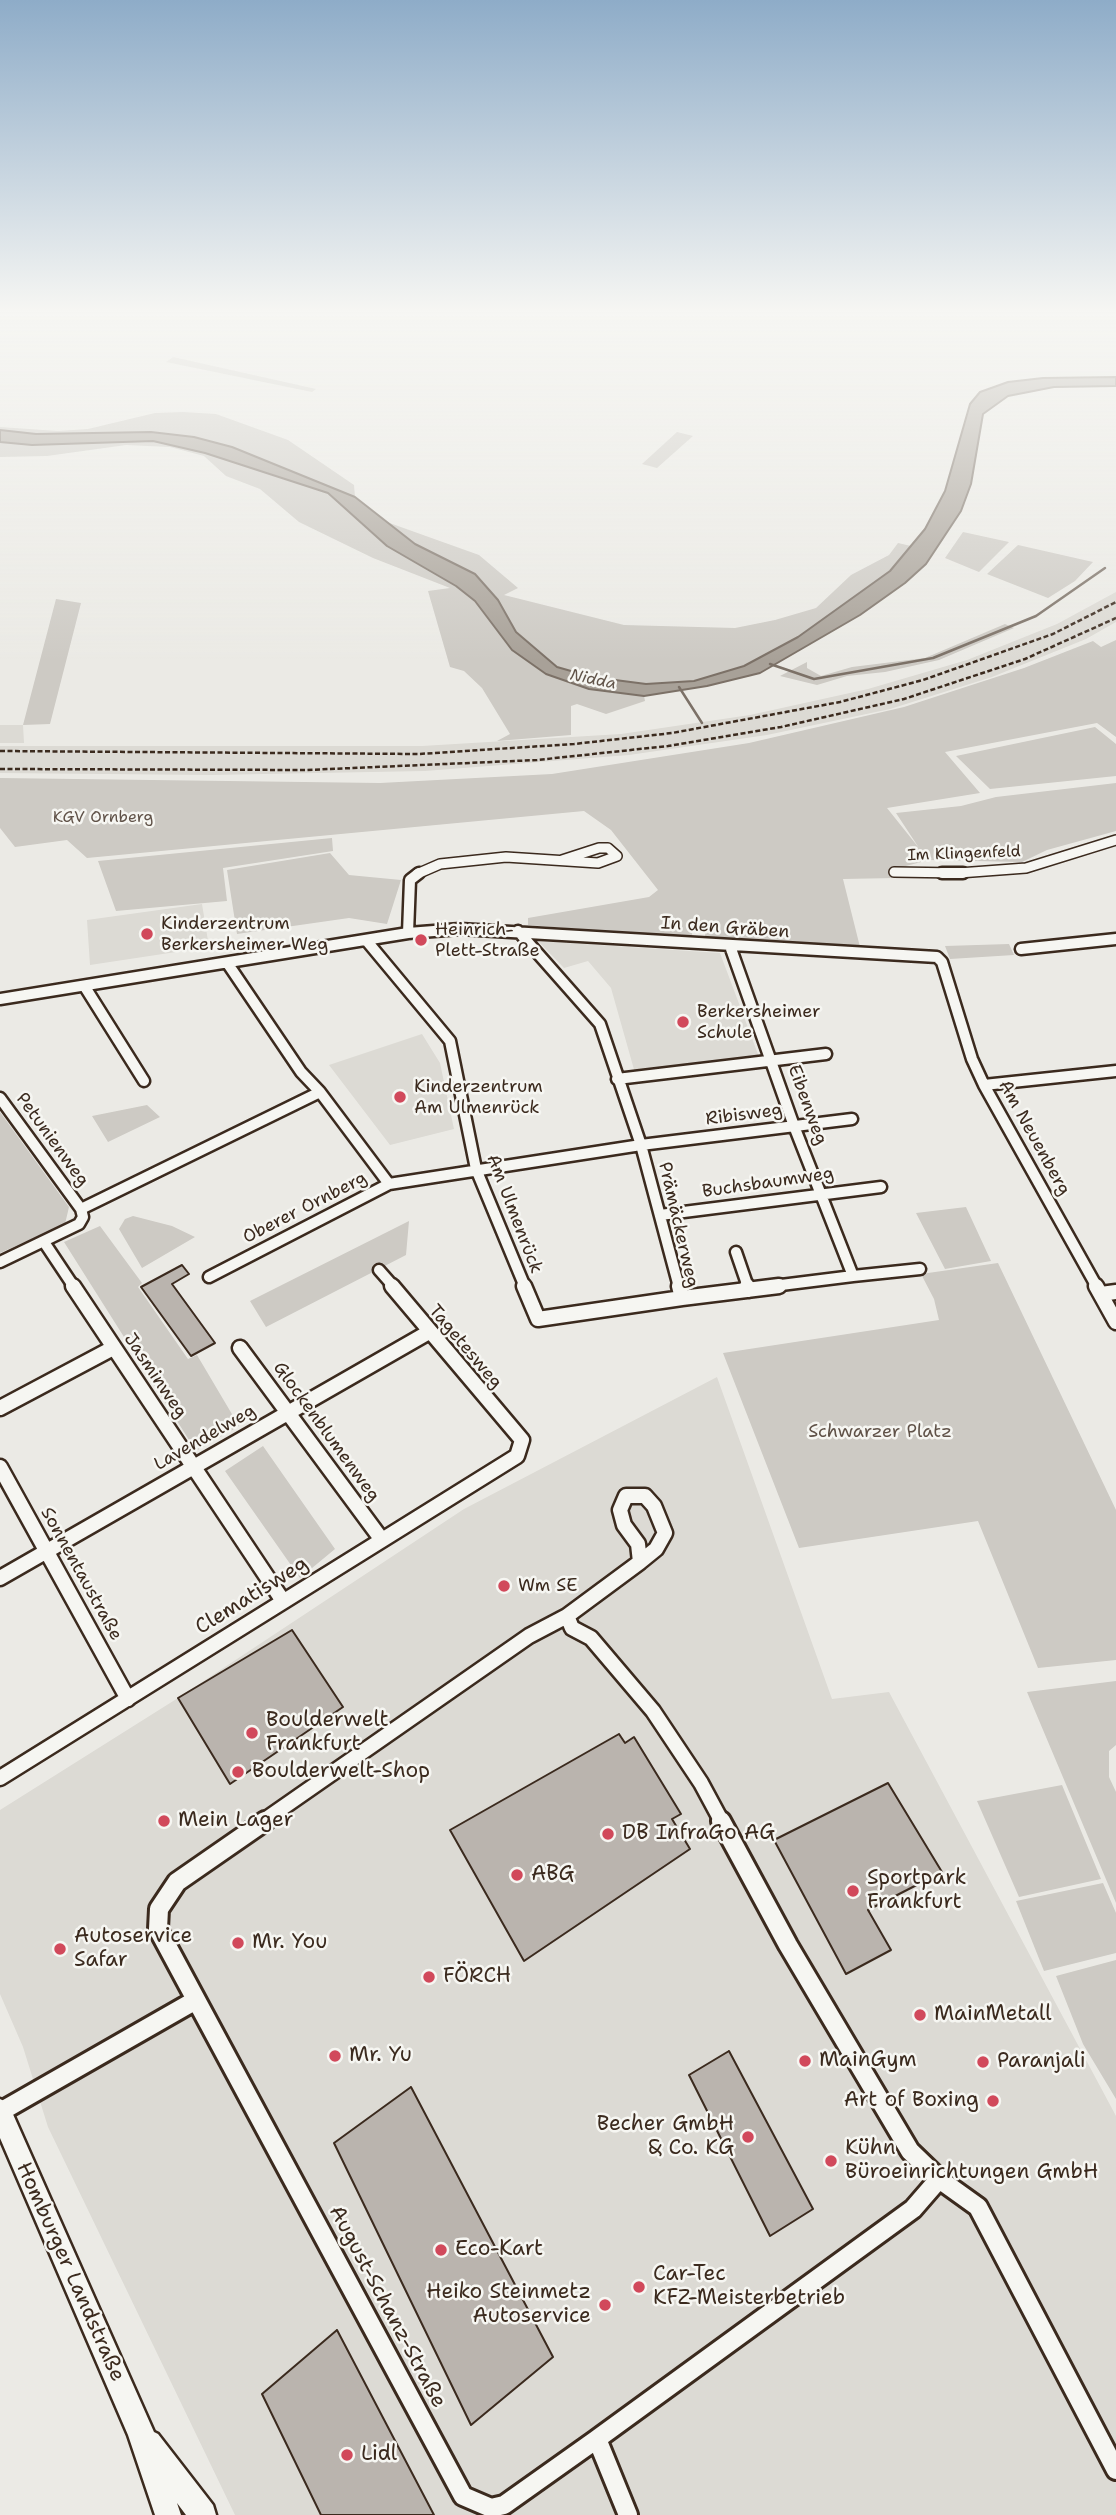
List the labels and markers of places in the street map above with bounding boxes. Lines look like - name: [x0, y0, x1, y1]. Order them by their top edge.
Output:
- place label: Kinderzentrum Berkersheimer Weg: [161, 913, 328, 956]
- place label: Heinrich- Plett-Straße: [435, 919, 540, 962]
- marker: Kinderzentrum Berkersheimer Weg: [139, 926, 155, 942]
- marker: Heinrich- Plett-Straße: [413, 932, 429, 948]
- place label: Berkersheimer Schule: [697, 1001, 821, 1044]
- marker: Berkersheimer Schule: [675, 1014, 691, 1030]
- place label: Kinderzentrum Am Ulmenrück: [414, 1076, 543, 1118]
- marker: Kinderzentrum Am Ulmenrück: [392, 1089, 408, 1105]
- place label: Wm SE: [518, 1575, 578, 1597]
- marker: Wm SE: [496, 1578, 512, 1594]
- place label: Boulderwelt Frankfurt: [266, 1708, 389, 1758]
- marker: Boulderwelt Frankfurt: [244, 1725, 260, 1741]
- place label: Boulderwelt-Shop: [252, 1759, 430, 1785]
- marker: Boulderwelt-Shop: [230, 1764, 246, 1780]
- place label: Mein Lager: [178, 1808, 293, 1834]
- marker: Mein Lager: [156, 1813, 172, 1829]
- place label: DB InfraGo AG: [622, 1821, 775, 1847]
- marker: DB InfraGo AG: [600, 1826, 616, 1842]
- place label: ABG: [531, 1862, 574, 1888]
- place label: Sportpark Frankfurt: [867, 1866, 967, 1916]
- marker: ABG: [509, 1867, 525, 1883]
- marker: Sportpark Frankfurt: [845, 1883, 861, 1899]
- place label: Autoservice Safar: [74, 1924, 192, 1974]
- place label: Mr. You: [252, 1930, 327, 1956]
- marker: Mr. You: [230, 1935, 246, 1951]
- marker: Autoservice Safar: [52, 1941, 68, 1957]
- place label: FÖRCH: [443, 1964, 511, 1990]
- marker: FÖRCH: [421, 1969, 437, 1985]
- place label: MainMetall: [934, 2002, 1052, 2028]
- marker: MainMetall: [912, 2007, 928, 2023]
- place label: Mr. Yu: [349, 2043, 412, 2069]
- marker: Mr. Yu: [327, 2048, 343, 2064]
- place label: MainGym: [819, 2048, 917, 2074]
- place label: Paranjali: [997, 2049, 1086, 2075]
- marker: MainGym: [797, 2053, 813, 2069]
- marker: Paranjali: [975, 2054, 991, 2070]
- place label: Art of Boxing: [844, 2088, 979, 2114]
- marker: Art of Boxing: [985, 2093, 1001, 2109]
- place label: Becher GmbH & Co. KG: [597, 2112, 734, 2162]
- marker: Becher GmbH & Co. KG: [740, 2129, 756, 2145]
- place label: Kühn Büroeinrichtungen GmbH: [845, 2136, 1098, 2186]
- marker: Kühn Büroeinrichtungen GmbH: [823, 2153, 839, 2169]
- place label: Eco-Kart: [455, 2237, 543, 2263]
- marker: Eco-Kart: [433, 2242, 449, 2258]
- place label: Car-Tec KFZ-Meisterbetrieb: [653, 2262, 845, 2312]
- marker: Car-Tec KFZ-Meisterbetrieb: [631, 2279, 647, 2295]
- place label: Heiko Steinmetz Autoservice: [426, 2280, 591, 2330]
- marker: Heiko Steinmetz Autoservice: [597, 2297, 613, 2313]
- place label: Lidl: [361, 2442, 397, 2468]
- marker: Lidl: [339, 2447, 355, 2463]

